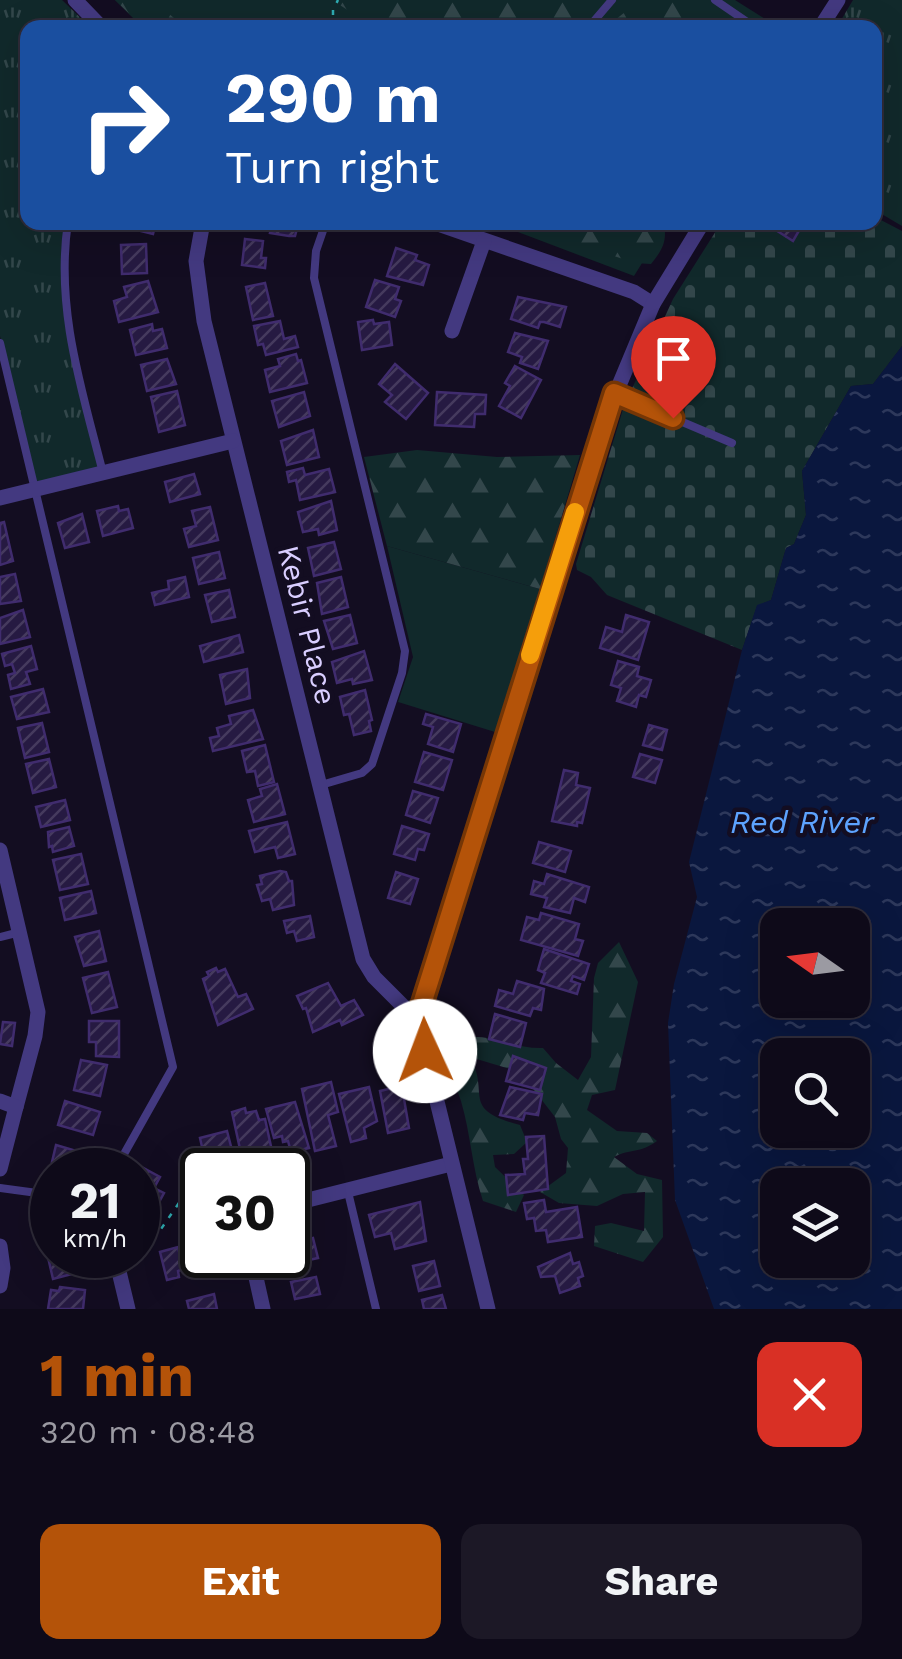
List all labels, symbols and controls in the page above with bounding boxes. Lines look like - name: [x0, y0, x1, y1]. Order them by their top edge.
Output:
- text: 290 m: [225, 57, 441, 139]
- icon: right: [60, 60, 190, 190]
- text: Turn right: [225, 141, 439, 194]
- pin: [631, 316, 716, 419]
- icon: arrive: [646, 331, 701, 386]
- street label: Kebir Place: [271, 542, 344, 708]
- water label: Red River: [730, 803, 876, 841]
- north arrow: [760, 908, 870, 1018]
- map controls: [760, 908, 870, 1278]
- position arrow: [373, 999, 477, 1103]
- button: search: [760, 1038, 870, 1148]
- speed limit sign: 30: [180, 1148, 310, 1278]
- button: layers: [760, 1168, 870, 1278]
- text: 21: [69, 1171, 121, 1230]
- text: km/h: [63, 1224, 127, 1253]
- text: 1 min: [40, 1340, 194, 1411]
- button: close: [757, 1342, 862, 1447]
- text: 320 m · 08:48: [40, 1413, 256, 1451]
- button: Exit: [40, 1524, 441, 1639]
- button: Share: [461, 1524, 862, 1639]

